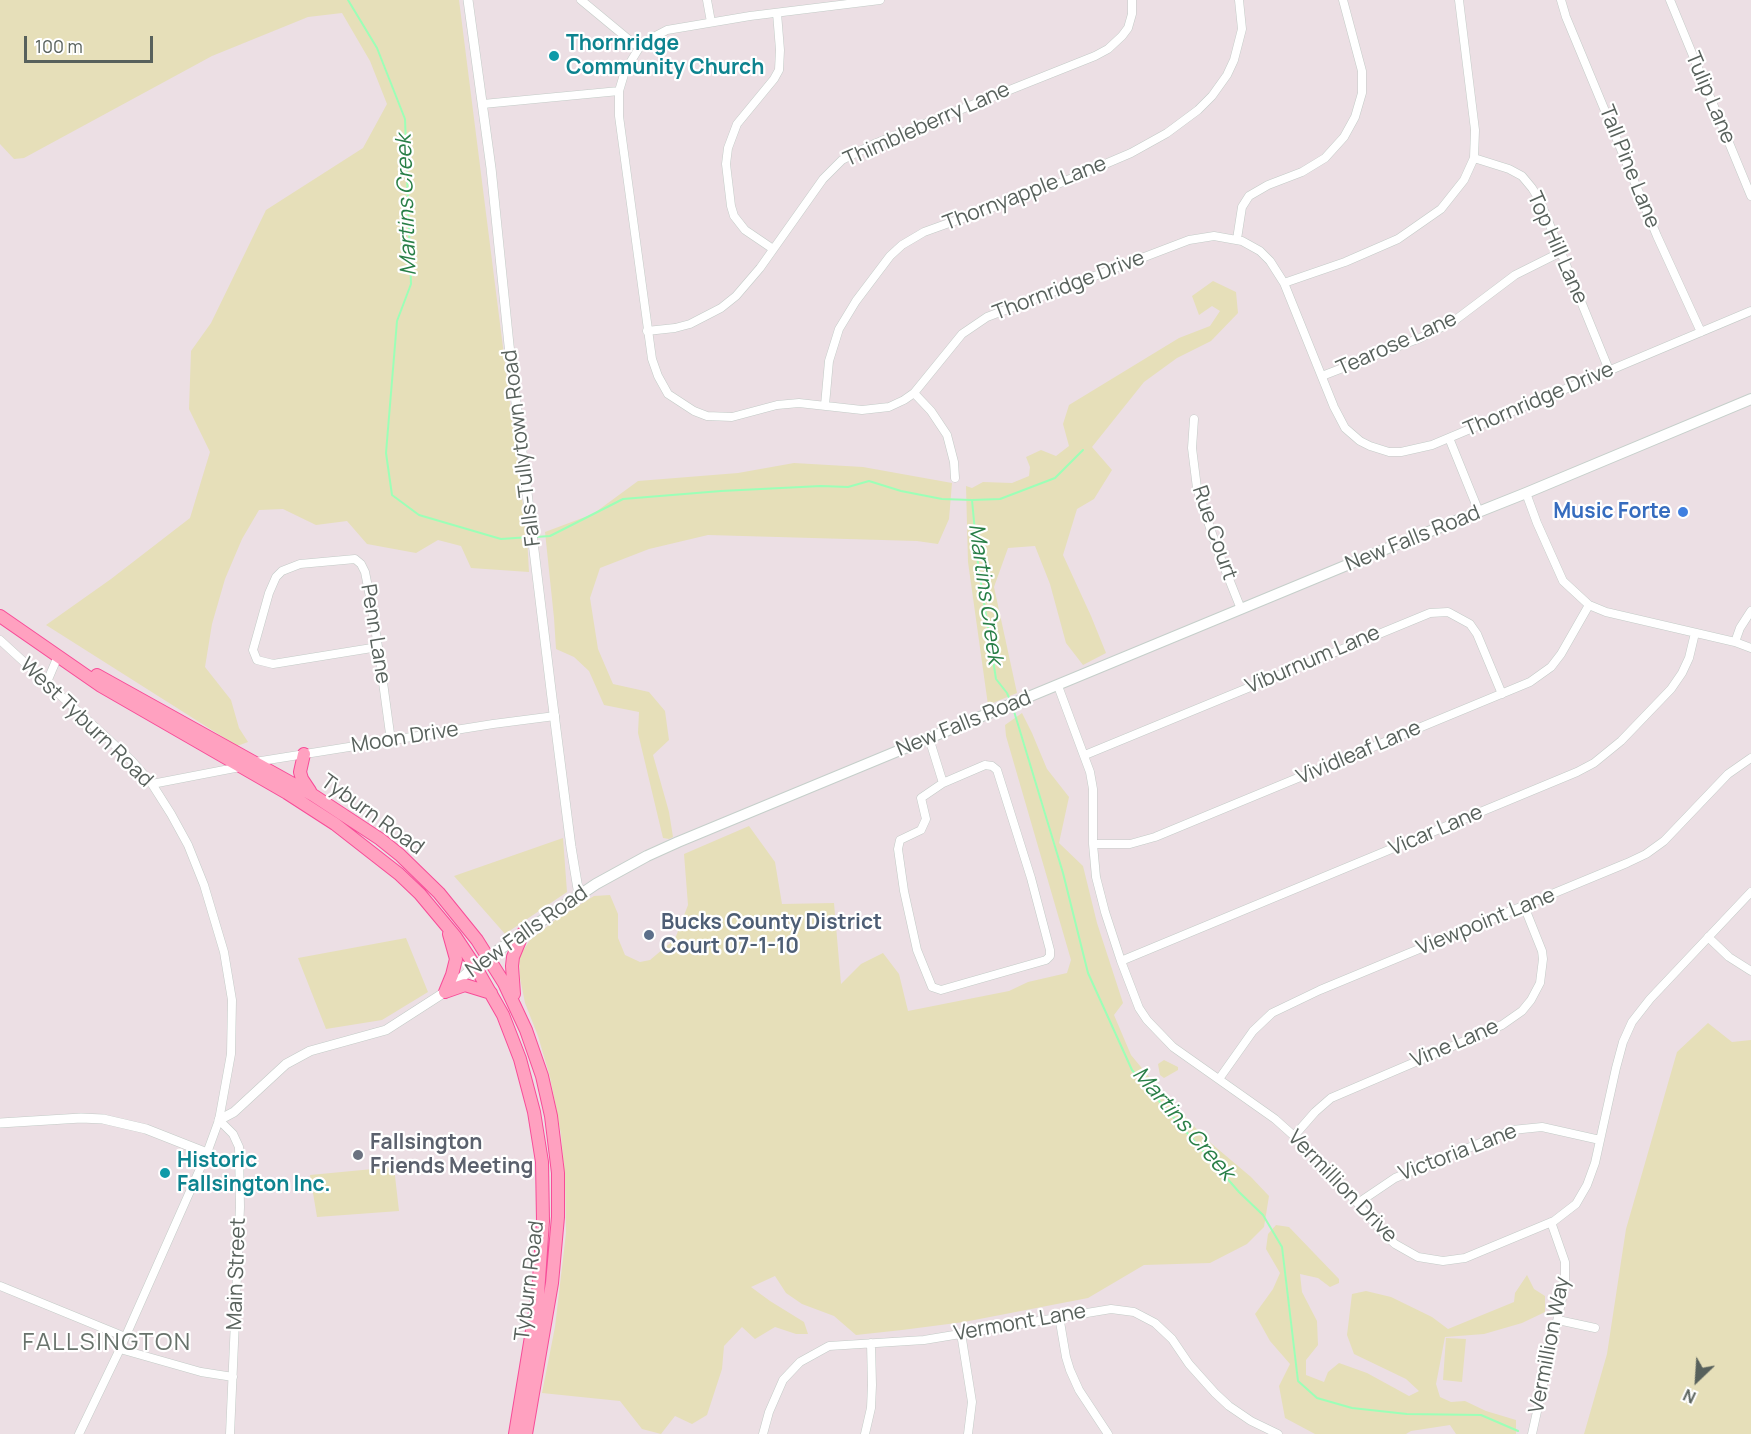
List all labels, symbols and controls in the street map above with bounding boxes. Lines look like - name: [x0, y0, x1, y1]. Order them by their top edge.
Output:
- scale bar: [27, 24, 156, 62]
- place label: Thornridge Community Church: [566, 31, 764, 81]
- text: 100 m: [35, 34, 83, 58]
- street label: Tulip Lane: [1679, 48, 1741, 148]
- marker: Thornridge Community Church: [547, 49, 561, 63]
- street label: Thimbleberry Lane: [840, 77, 1014, 173]
- street label: Tall Pine Lane: [1593, 102, 1665, 232]
- water label: Martins Creek: [391, 134, 423, 276]
- street label: Thornyapple Lane: [940, 151, 1110, 237]
- street label: Top Hill Lane: [1521, 188, 1593, 308]
- street label: Thornridge Drive: [990, 245, 1148, 327]
- street label: Tearose Lane: [1333, 306, 1461, 382]
- street label: Falls-Tullytown Road: [497, 348, 547, 548]
- street label: Thornridge Drive: [1460, 357, 1618, 443]
- street label: Rue Court: [1186, 483, 1242, 583]
- place label: Music Forte: [1553, 499, 1671, 525]
- street label: New Falls Road: [1342, 501, 1484, 577]
- marker: Music Forte: [1676, 505, 1690, 519]
- water label: Martins Creek: [962, 522, 1008, 666]
- street label: Penn Lane: [355, 582, 395, 686]
- street label: Viburnum Lane: [1242, 620, 1384, 700]
- street label: West Tyburn Road: [14, 653, 158, 793]
- street label: New Falls Road: [893, 686, 1035, 762]
- street label: Vividleaf Lane: [1293, 716, 1425, 790]
- street label: Moon Drive: [350, 717, 460, 759]
- street label: Tyburn Road: [316, 769, 428, 861]
- street label: Vicar Lane: [1385, 800, 1487, 862]
- street label: New Falls Road: [461, 881, 593, 983]
- street label: Viewpoint Lane: [1413, 883, 1559, 961]
- place label: Bucks County District Court 07-1-10: [661, 910, 882, 960]
- marker: Bucks County District Court 07-1-10: [642, 928, 656, 942]
- street label: Vine Lane: [1407, 1014, 1503, 1074]
- water label: Martins Creek: [1127, 1062, 1239, 1186]
- street label: Victoria Lane: [1395, 1119, 1521, 1187]
- street label: Vermillion Drive: [1282, 1125, 1402, 1249]
- place label: Fallsington Friends Meeting: [370, 1130, 533, 1180]
- place label: Historic Fallsington Inc.: [177, 1148, 331, 1198]
- marker: Fallsington Friends Meeting: [351, 1148, 365, 1162]
- marker: Historic Fallsington Inc.: [158, 1166, 172, 1180]
- street label: Main Street: [222, 1217, 252, 1331]
- street label: Tyburn Road: [510, 1219, 550, 1343]
- street label: Vermillion Way: [1524, 1275, 1576, 1415]
- street label: Vermont Lane: [952, 1299, 1088, 1347]
- district label: FALLSINGTON: [22, 1329, 192, 1357]
- north arrow: [1667, 1350, 1727, 1410]
- text: N: [1680, 1384, 1699, 1409]

